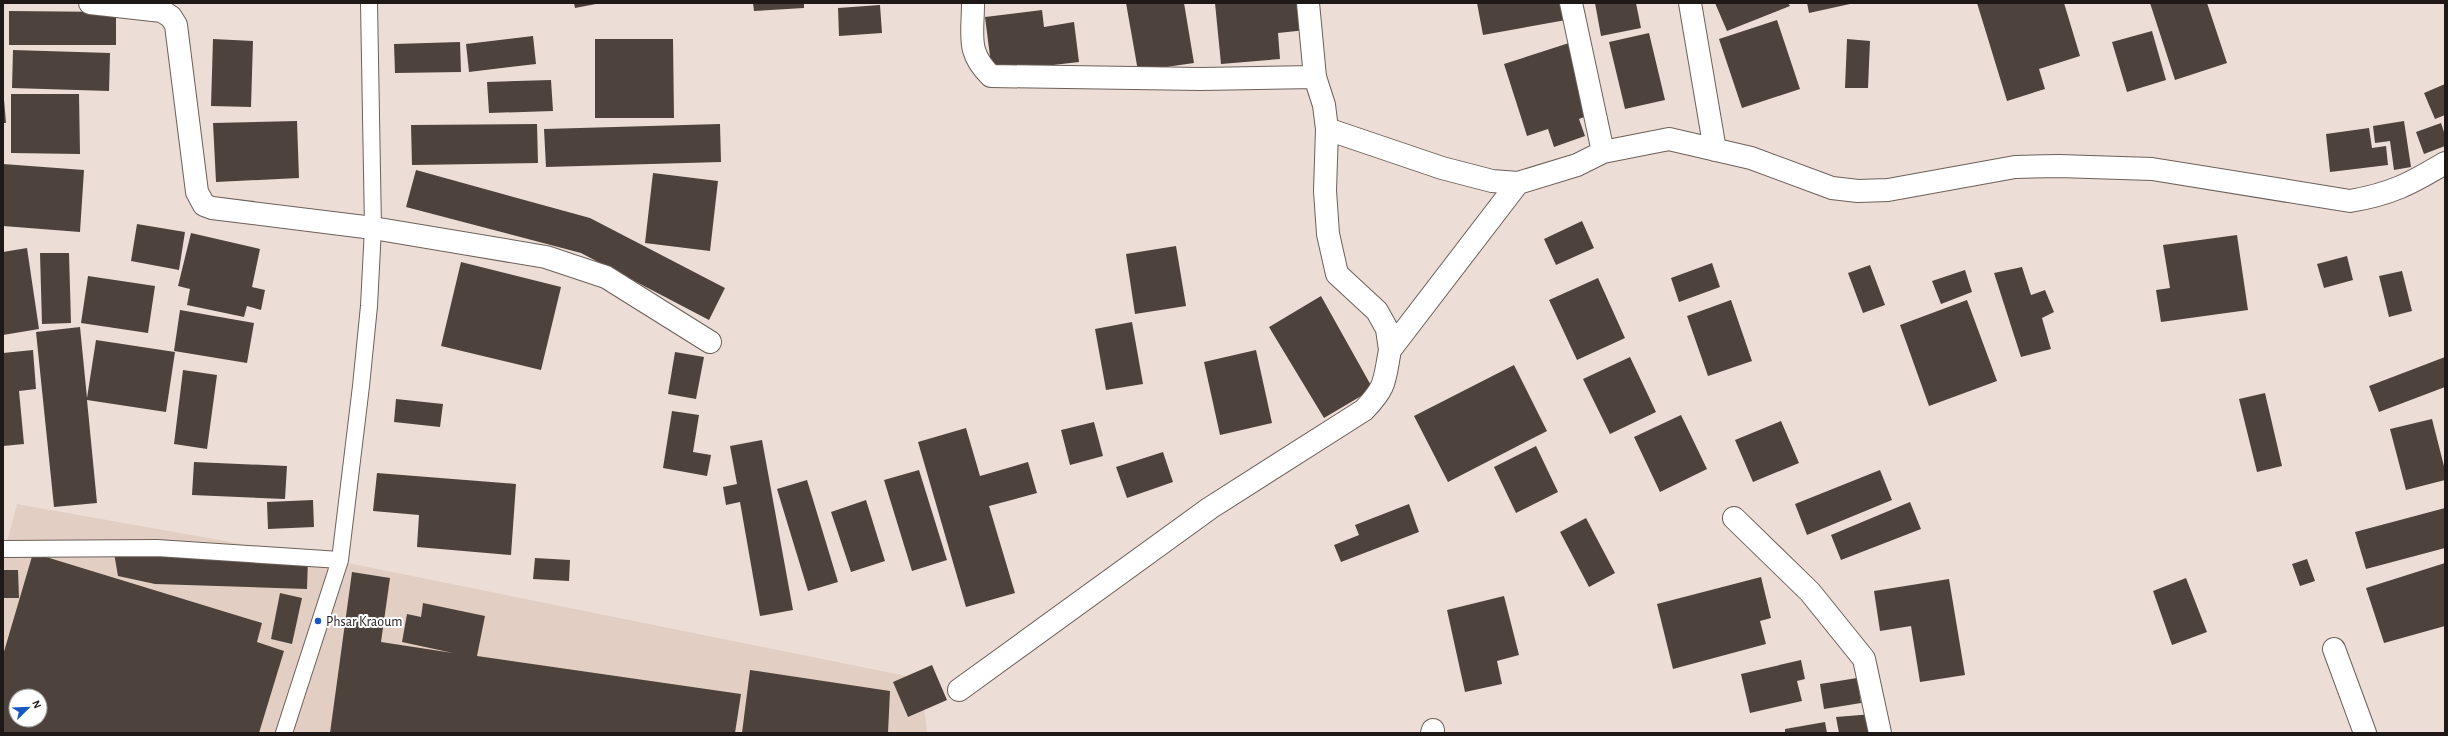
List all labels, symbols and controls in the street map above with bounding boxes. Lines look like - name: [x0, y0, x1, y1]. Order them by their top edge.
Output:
- place label: Phsar Kraoum: [326, 615, 402, 629]
- marker: Phsar Kraoum: [313, 616, 323, 626]
- north arrow: [8, 688, 48, 728]
- text: N: [30, 699, 43, 710]

